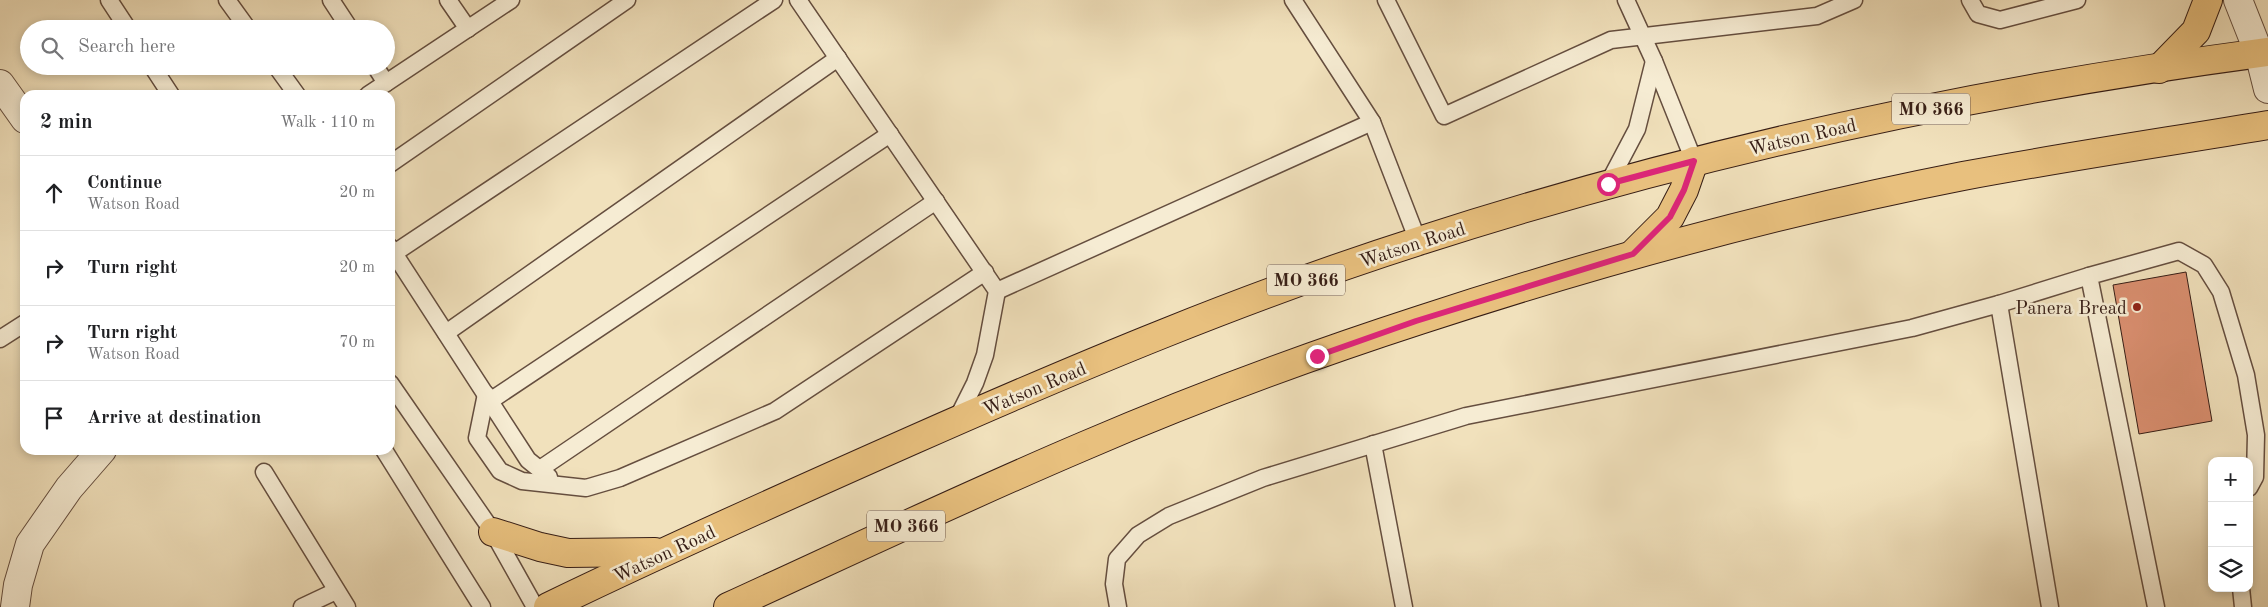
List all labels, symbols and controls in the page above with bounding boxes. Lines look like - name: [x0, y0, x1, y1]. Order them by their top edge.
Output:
- search box: [20, 20, 395, 75]
- icon: search: [38, 34, 66, 62]
- text: Search here: [78, 38, 175, 57]
- road number: MO 366: [1892, 94, 1970, 125]
- text: 2 min: [40, 112, 93, 133]
- text: Walk · 110 m: [280, 115, 375, 131]
- street label: Watson Road: [1747, 117, 1859, 160]
- route start: [1597, 173, 1620, 196]
- text: Continue: [87, 174, 162, 193]
- icon: ahead: [40, 179, 68, 207]
- text: 20 m: [339, 185, 375, 201]
- text: Watson Road: [87, 197, 180, 213]
- street label: Watson Road: [1357, 220, 1468, 272]
- icon: right: [40, 254, 68, 282]
- text: Turn right: [87, 259, 177, 278]
- text: 20 m: [339, 260, 375, 276]
- road number: MO 366: [1267, 264, 1345, 296]
- place label: Panera Bread: [2015, 300, 2127, 319]
- marker: Panera Bread: [2131, 301, 2143, 313]
- text: Turn right: [87, 324, 177, 343]
- icon: right: [40, 329, 68, 357]
- text: 70 m: [339, 335, 375, 351]
- route end: [1306, 345, 1329, 368]
- text: Watson Road: [87, 347, 180, 363]
- street label: Watson Road: [980, 360, 1090, 421]
- icon: arrive: [40, 404, 68, 432]
- text: Arrive at destination: [87, 409, 261, 428]
- map controls: [2208, 457, 2253, 592]
- button: +: [2208, 457, 2253, 502]
- button: −: [2208, 502, 2253, 547]
- road number: MO 366: [867, 511, 945, 542]
- street label: Watson Road: [611, 523, 719, 587]
- button: layers: [2208, 547, 2253, 592]

